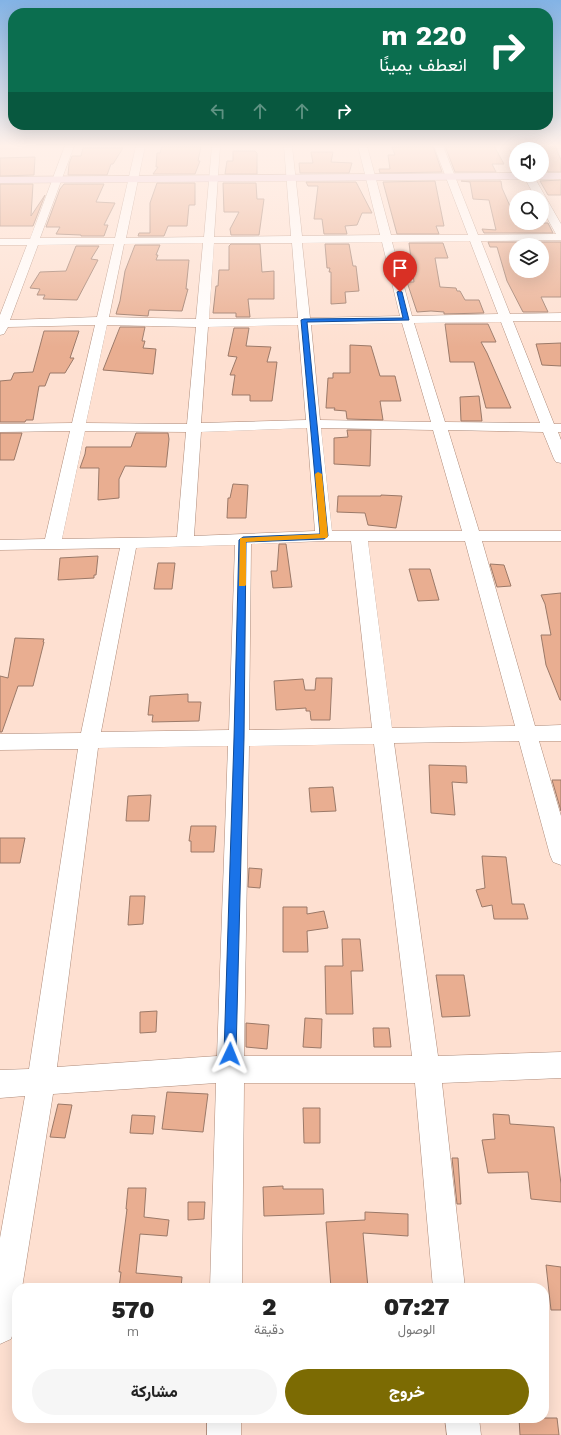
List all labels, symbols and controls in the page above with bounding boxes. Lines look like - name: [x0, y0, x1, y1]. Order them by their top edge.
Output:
- text: 220 m: [381, 19, 467, 52]
- icon: right: [481, 24, 533, 76]
- text: انعطف يمينًا: [379, 54, 467, 75]
- icon: left: [207, 100, 229, 122]
- icon: ahead: [249, 100, 271, 122]
- icon: ahead: [291, 100, 313, 122]
- icon: right: [333, 100, 355, 122]
- map controls: [509, 142, 549, 278]
- button: sound: [509, 142, 549, 182]
- button: search: [509, 190, 549, 230]
- button: layers: [509, 238, 549, 278]
- pin: [383, 251, 417, 292]
- icon: arrive: [389, 257, 411, 279]
- position arrow: [209, 1033, 251, 1075]
- text: 2: [262, 1293, 276, 1321]
- text: 07:27: [384, 1293, 449, 1321]
- text: 570: [112, 1296, 155, 1324]
- text: دقيقة: [254, 1322, 284, 1337]
- text: الوصول: [398, 1322, 435, 1337]
- text: m: [127, 1324, 139, 1339]
- button: مشاركة: [32, 1369, 277, 1415]
- button: خروج: [285, 1369, 529, 1415]

